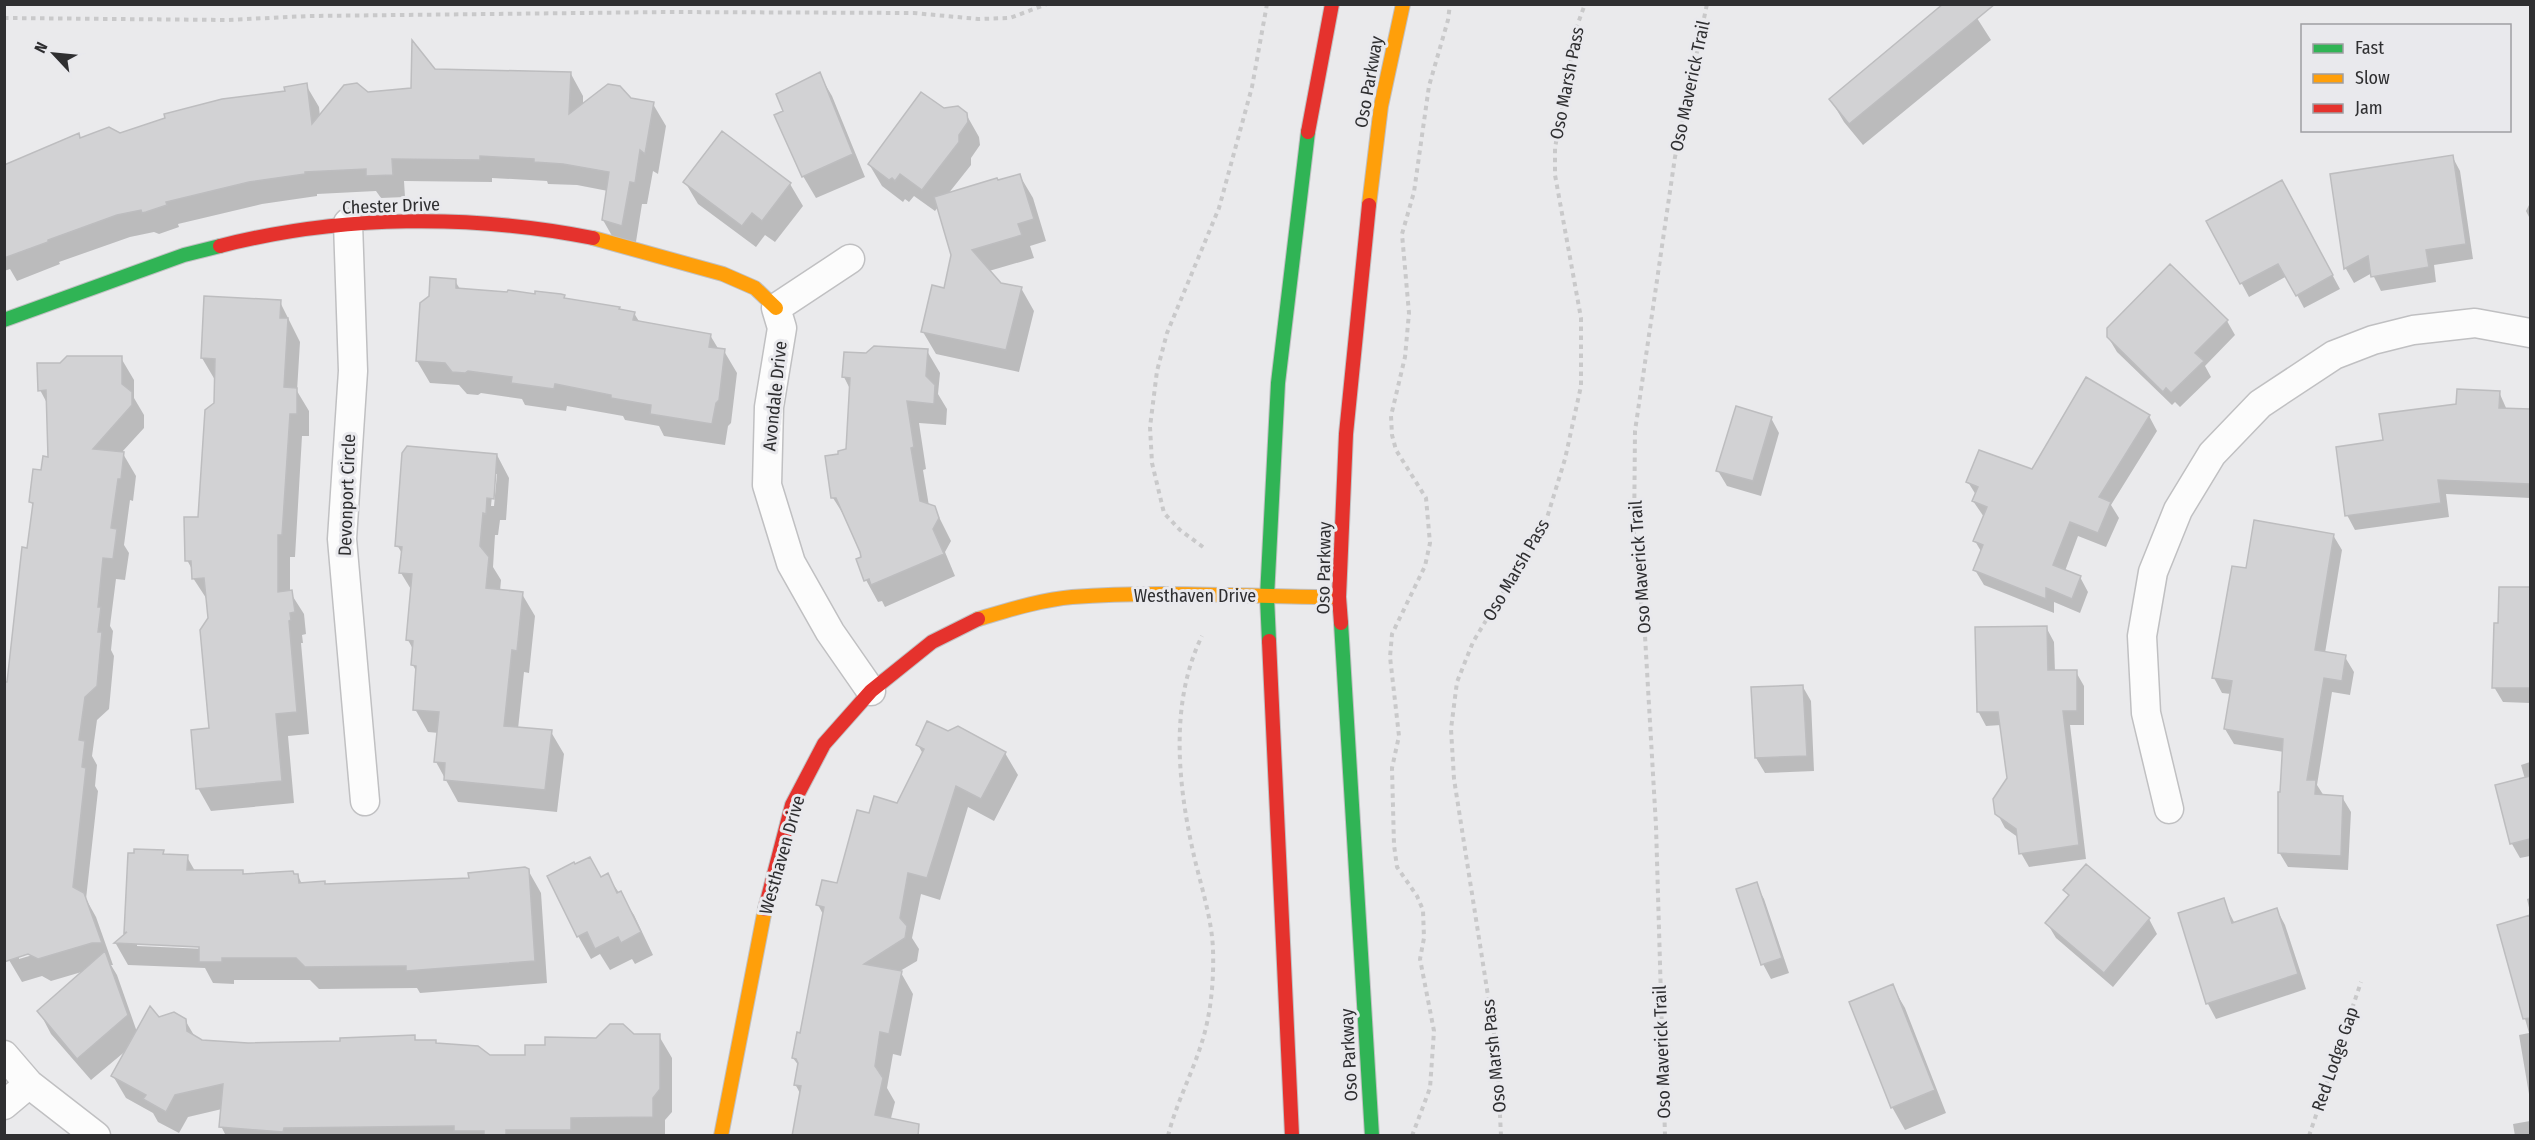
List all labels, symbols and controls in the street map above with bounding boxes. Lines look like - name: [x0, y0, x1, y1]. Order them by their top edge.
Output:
- street label: Oso Maverick Trail: [1665, 18, 1715, 154]
- north arrow: [24, 24, 84, 84]
- legend: [2301, 24, 2511, 132]
- street label: Oso Marsh Pass: [1545, 25, 1589, 141]
- street label: Oso Parkway: [1350, 34, 1388, 130]
- text: Fast: [2355, 37, 2384, 59]
- text: N: [30, 39, 52, 56]
- text: Slow: [2355, 67, 2390, 89]
- text: Jam: [2355, 97, 2383, 119]
- street label: Chester Drive: [342, 193, 441, 219]
- street label: Avondale Drive: [758, 340, 792, 452]
- street label: Devonport Circle: [334, 433, 360, 557]
- street label: Oso Maverick Trail: [1624, 499, 1656, 634]
- street label: Oso Marsh Pass: [1478, 515, 1554, 625]
- street label: Oso Parkway: [1312, 521, 1336, 615]
- street label: Westhaven Drive: [1134, 585, 1256, 607]
- street label: Westhaven Drive: [755, 793, 809, 917]
- street label: Oso Maverick Trail: [1649, 985, 1675, 1119]
- street label: Oso Marsh Pass: [1477, 998, 1511, 1114]
- street label: Red Lodge Gap: [2307, 1004, 2363, 1114]
- street label: Oso Parkway: [1336, 1008, 1362, 1102]

